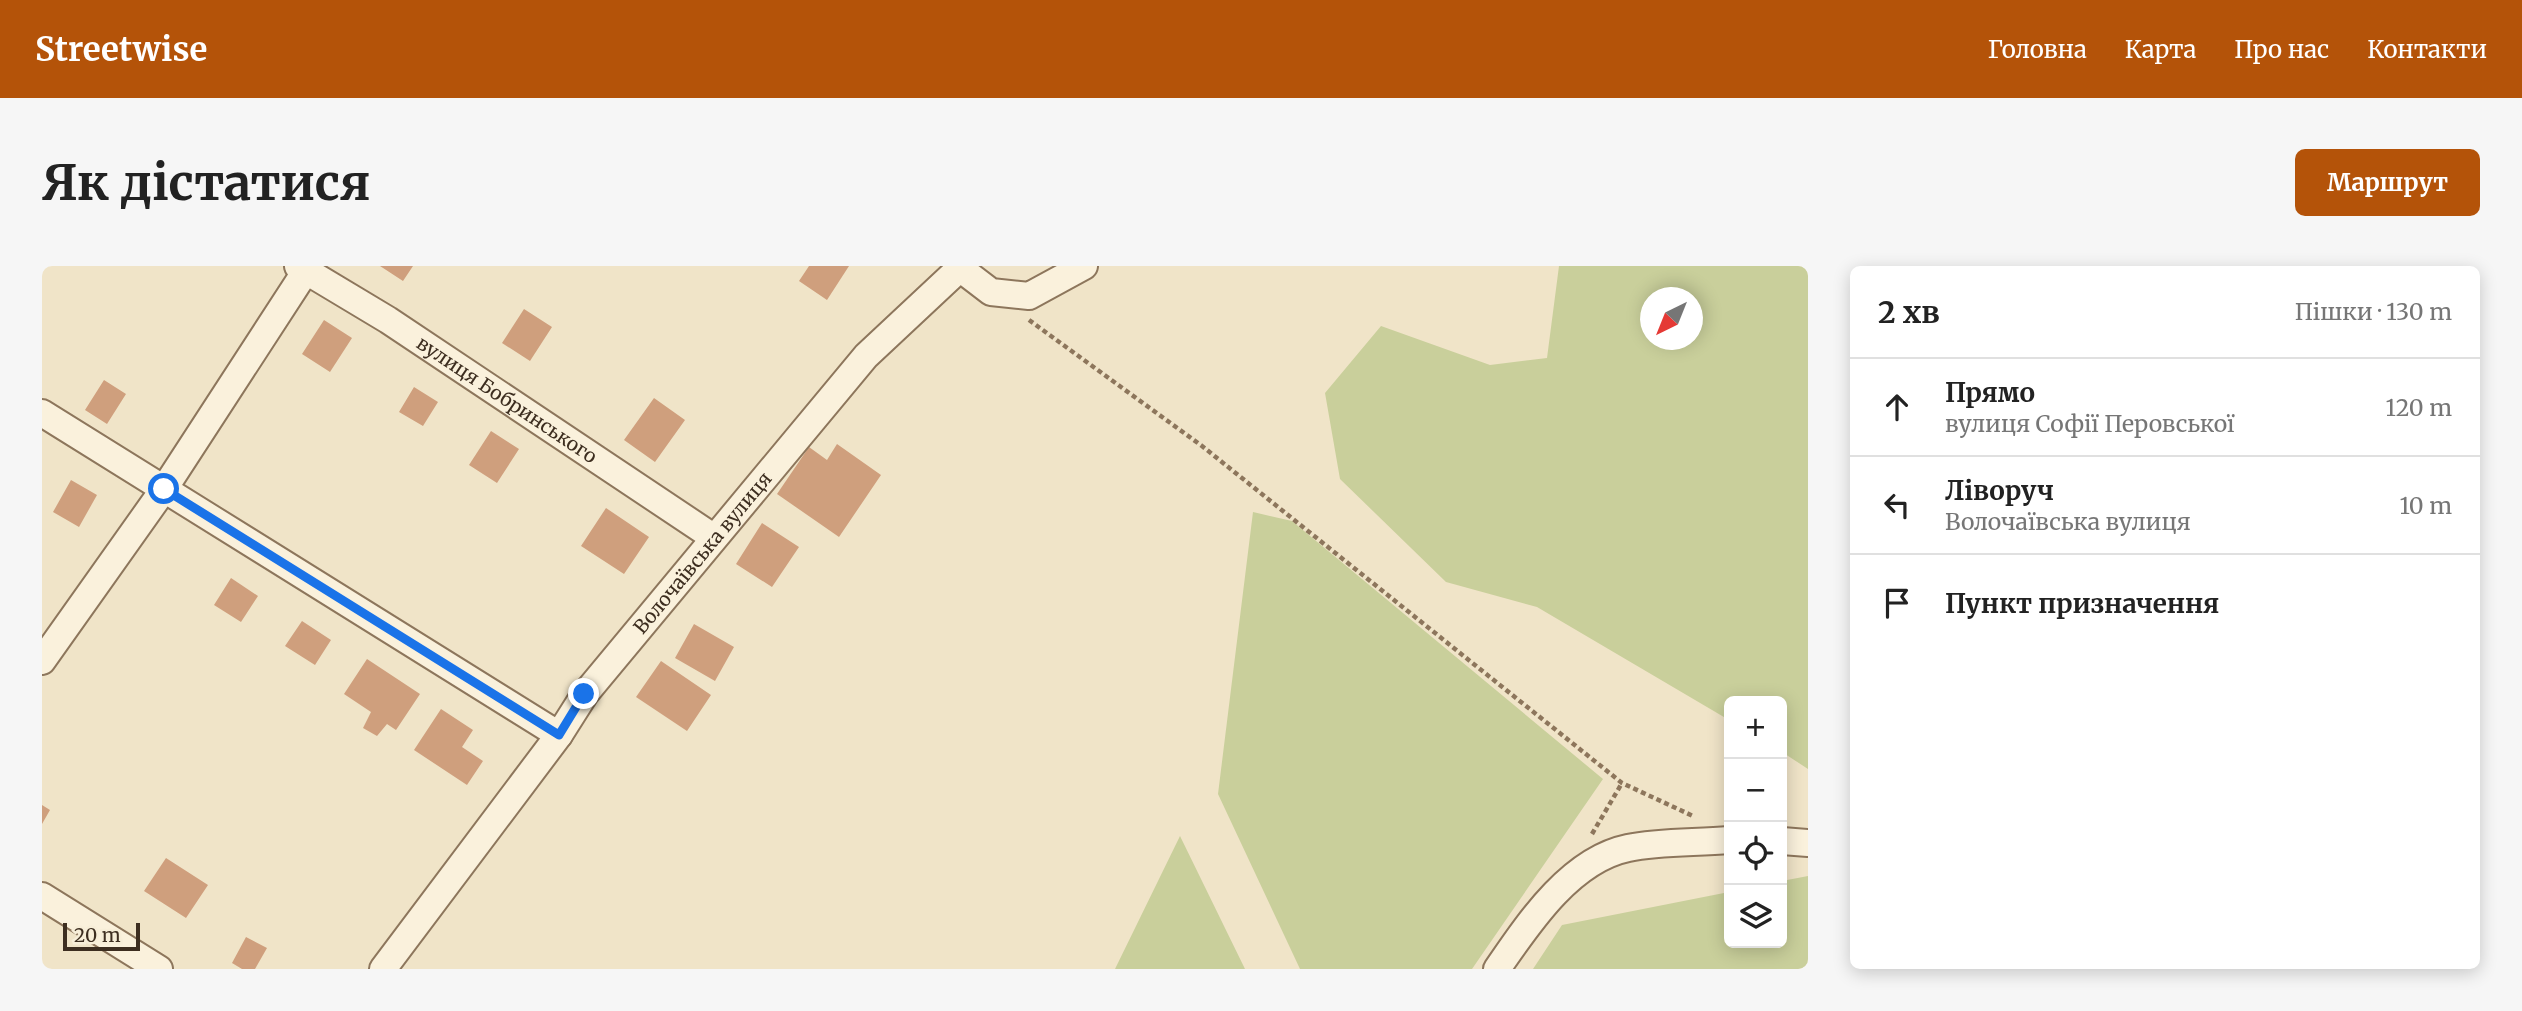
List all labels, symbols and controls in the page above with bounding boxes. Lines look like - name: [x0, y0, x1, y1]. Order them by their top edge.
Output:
- text: Streetwise: [35, 29, 207, 70]
- text: Головна: [1988, 34, 2087, 65]
- text: Карта: [2125, 34, 2196, 65]
- text: Про нас: [2234, 34, 2329, 65]
- text: Контакти: [2367, 34, 2487, 65]
- button: Маршрут: [2295, 149, 2480, 216]
- text: Як дістатися: [42, 152, 370, 213]
- north arrow: [1640, 287, 1703, 350]
- text: 2 хв: [1878, 293, 1940, 331]
- text: Пішки · 130 m: [2295, 297, 2452, 326]
- street label: вулиця Бобринського: [412, 331, 602, 468]
- text: Прямо: [1945, 376, 2035, 409]
- icon: ahead: [1878, 388, 1916, 426]
- text: 120 m: [2386, 393, 2452, 422]
- text: вулиця Софії Перовської: [1945, 409, 2235, 438]
- street label: Волочаївська вулиця: [628, 467, 777, 639]
- route start: [148, 473, 179, 504]
- text: Ліворуч: [1945, 474, 2054, 507]
- icon: left: [1878, 486, 1916, 524]
- text: 10 m: [2399, 491, 2452, 520]
- text: Волочаївська вулиця: [1945, 507, 2191, 536]
- icon: arrive: [1878, 584, 1916, 622]
- text: Пункт призначення: [1945, 587, 2219, 620]
- route end: [568, 678, 599, 709]
- map controls: [1724, 696, 1787, 948]
- button: +: [1724, 696, 1787, 759]
- button: −: [1724, 759, 1787, 822]
- button: locate: [1724, 822, 1787, 885]
- button: layers: [1724, 885, 1787, 948]
- scale bar: [63, 920, 140, 952]
- text: 20 m: [74, 923, 121, 947]

